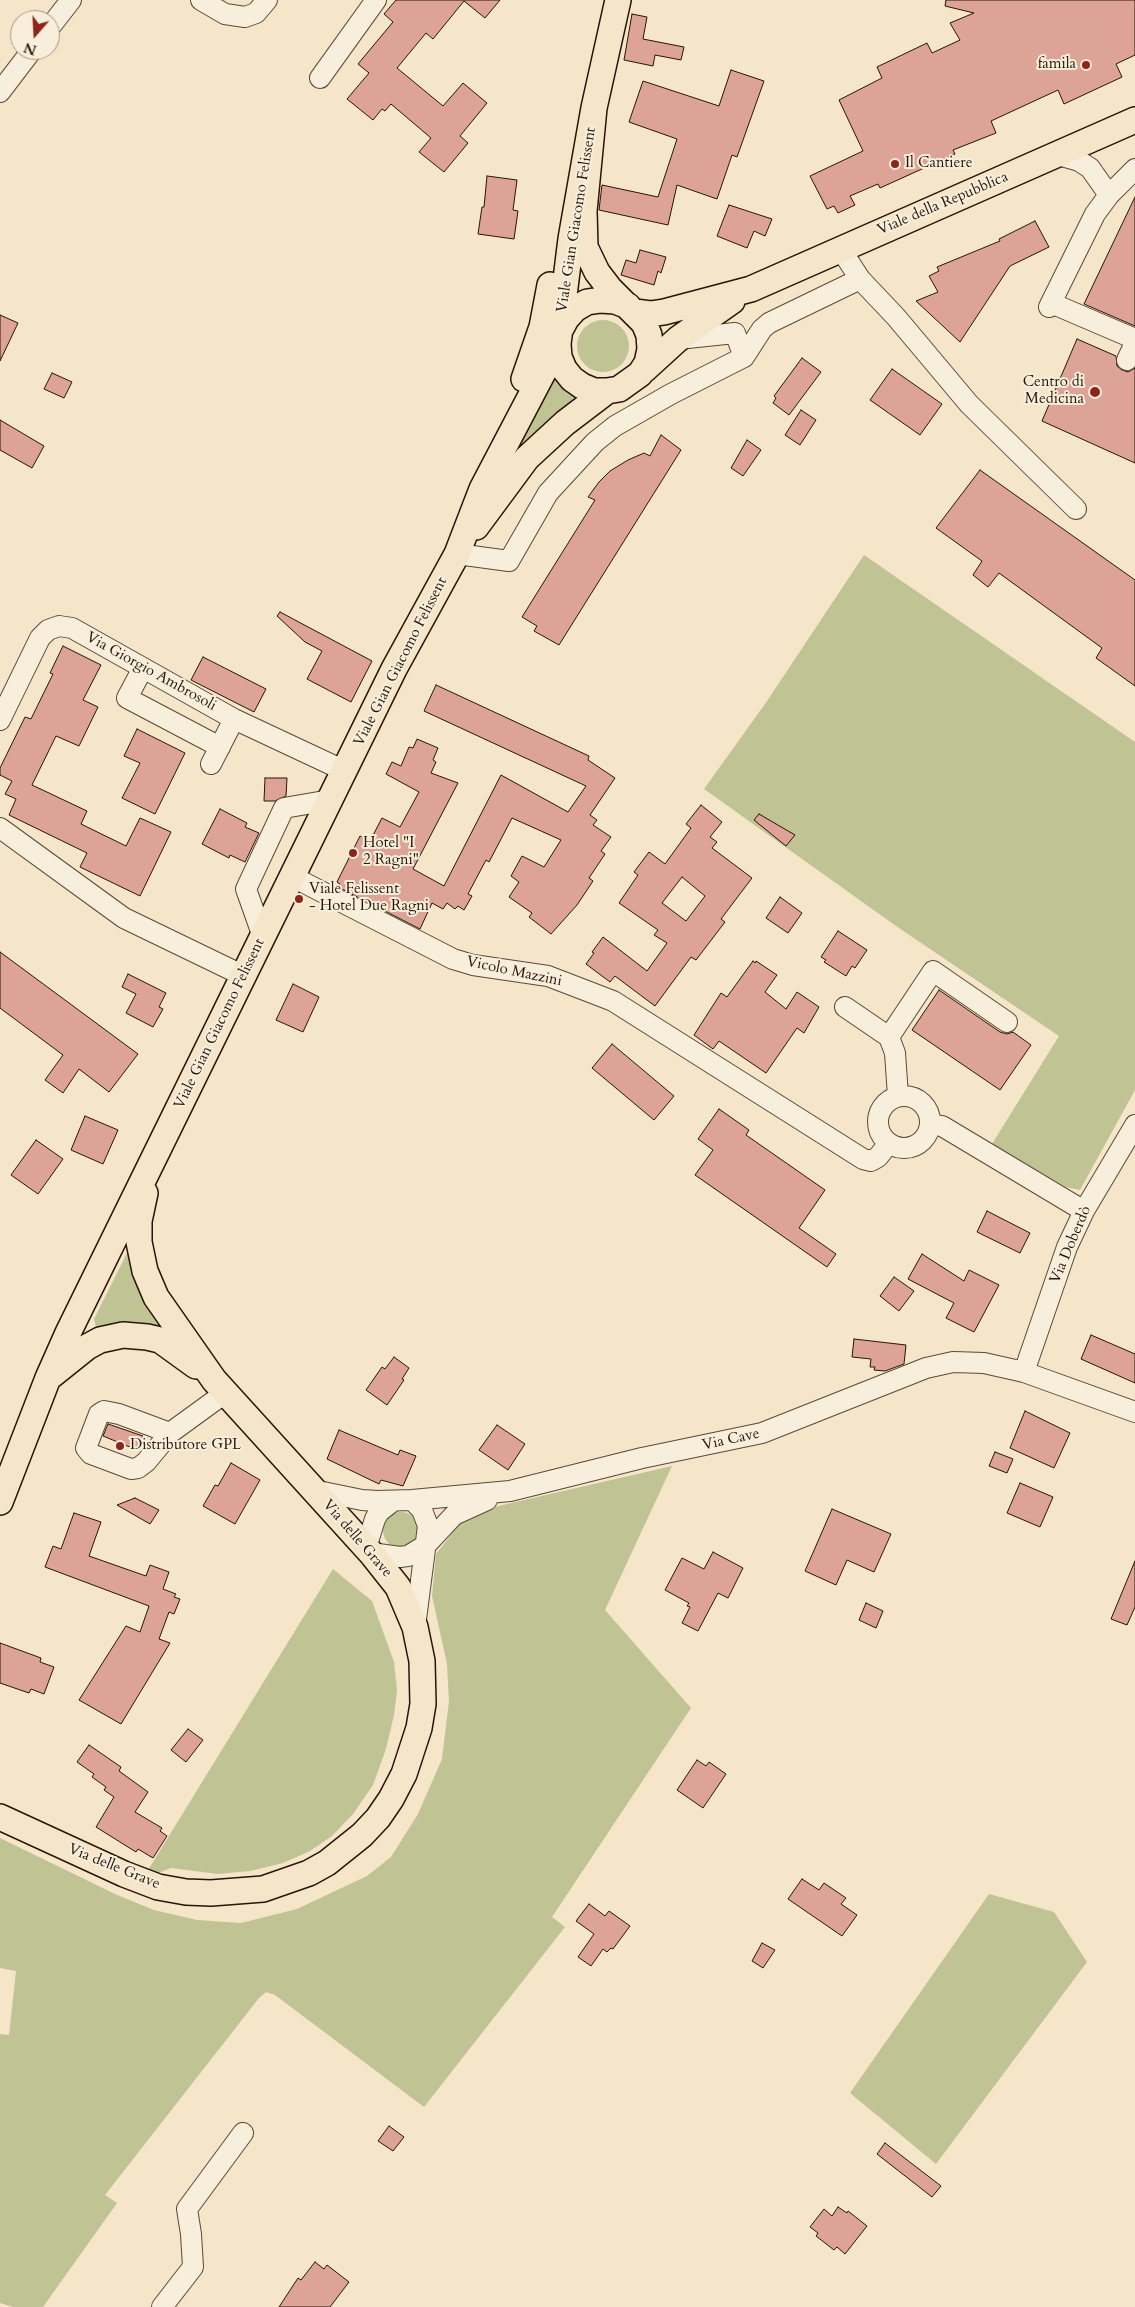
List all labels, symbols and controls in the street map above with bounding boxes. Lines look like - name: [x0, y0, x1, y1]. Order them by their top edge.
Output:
- north arrow: [10, 10, 60, 60]
- text: N: [21, 38, 39, 60]
- place label: famila: [1038, 56, 1076, 74]
- marker: famila: [1080, 59, 1092, 71]
- street label: Viale Gian Giacomo Felissent: [553, 126, 601, 314]
- place label: Il Cantiere: [905, 155, 972, 173]
- marker: Il Cantiere: [889, 158, 901, 170]
- street label: Viale della Repubblica: [875, 168, 1011, 240]
- place label: Centro di Medicina: [1023, 374, 1084, 409]
- marker: Centro di Medicina: [1088, 385, 1102, 399]
- street label: Viale Gian Giacomo Felissent: [350, 574, 452, 750]
- street label: Via Giorgio Ambrosoli: [83, 629, 219, 715]
- place label: Hotel "I 2 Ragni": [363, 835, 419, 870]
- marker: Hotel "I 2 Ragni": [347, 847, 359, 859]
- place label: Viale Felissent - Hotel Due Ragni: [309, 881, 429, 916]
- marker: Viale Felissent - Hotel Due Ragni: [293, 893, 305, 905]
- street label: Viale Gian Giacomo Felissent: [171, 936, 269, 1112]
- street label: Vicolo Mazzini: [465, 953, 563, 991]
- street label: Via Doberdò: [1047, 1204, 1095, 1286]
- street label: Via Cave: [701, 1425, 761, 1455]
- place label: Distributore GPL: [130, 1437, 241, 1455]
- marker: Distributore GPL: [114, 1440, 126, 1452]
- street label: Via delle Grave: [318, 1496, 396, 1582]
- street label: Via delle Grave: [66, 1840, 162, 1894]

